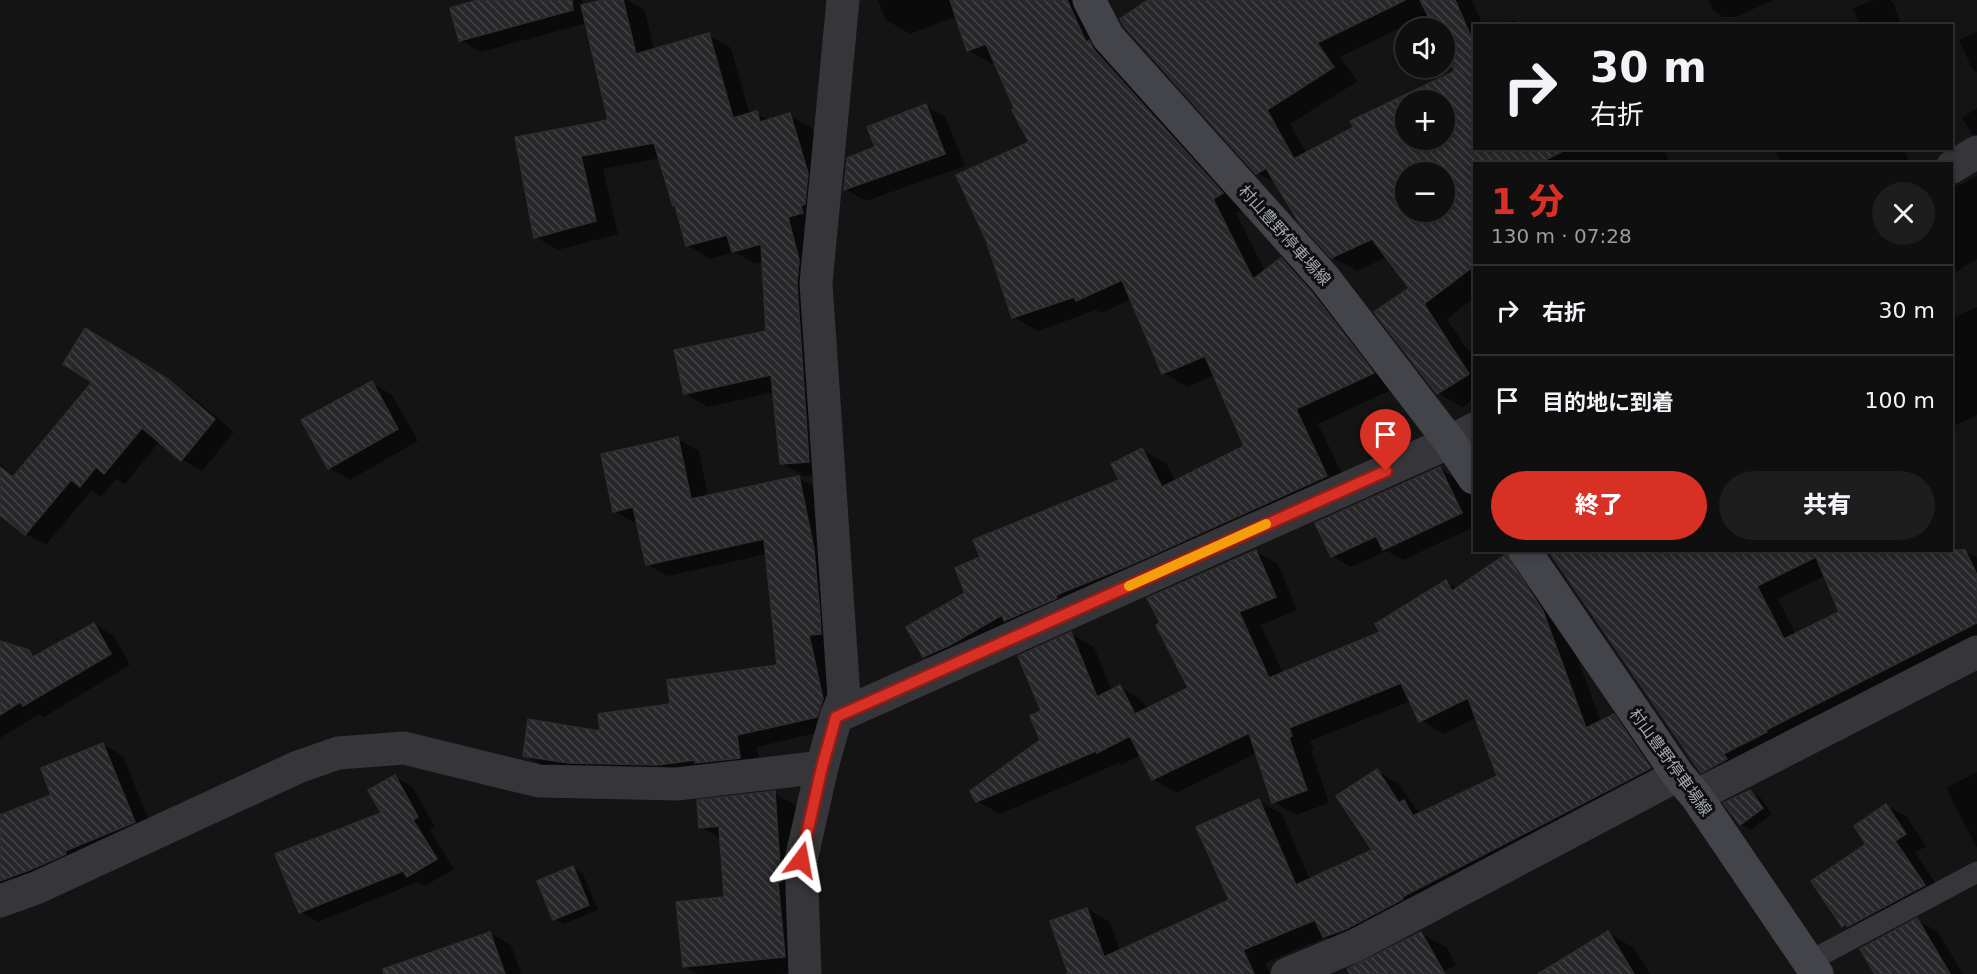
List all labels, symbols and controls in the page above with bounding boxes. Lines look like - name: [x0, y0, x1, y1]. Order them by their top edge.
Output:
- map controls: [1395, 18, 1455, 222]
- button: sound: [1395, 18, 1455, 78]
- text: 30 m: [1590, 43, 1707, 92]
- icon: right: [1491, 48, 1569, 126]
- button: +: [1395, 90, 1455, 150]
- text: 右折: [1590, 99, 1644, 130]
- button: −: [1395, 162, 1455, 222]
- street label: 村山豊野停車場線: [1235, 181, 1335, 289]
- text: 1 分: [1491, 181, 1565, 222]
- button: close: [1872, 182, 1935, 245]
- text: 130 m · 07:28: [1491, 224, 1632, 248]
- icon: right: [1491, 294, 1524, 327]
- text: 30 m: [1879, 298, 1935, 323]
- text: 右折: [1542, 300, 1586, 325]
- icon: arrive: [1491, 384, 1524, 417]
- text: 100 m: [1865, 388, 1935, 413]
- text: 目的地に到着: [1542, 390, 1674, 415]
- pin: [1360, 409, 1411, 471]
- icon: arrive: [1369, 418, 1402, 451]
- button: 終了: [1491, 471, 1707, 540]
- button: 共有: [1719, 471, 1935, 540]
- street label: 村山豊野停車場線: [1625, 705, 1716, 820]
- position arrow: [769, 828, 833, 892]

